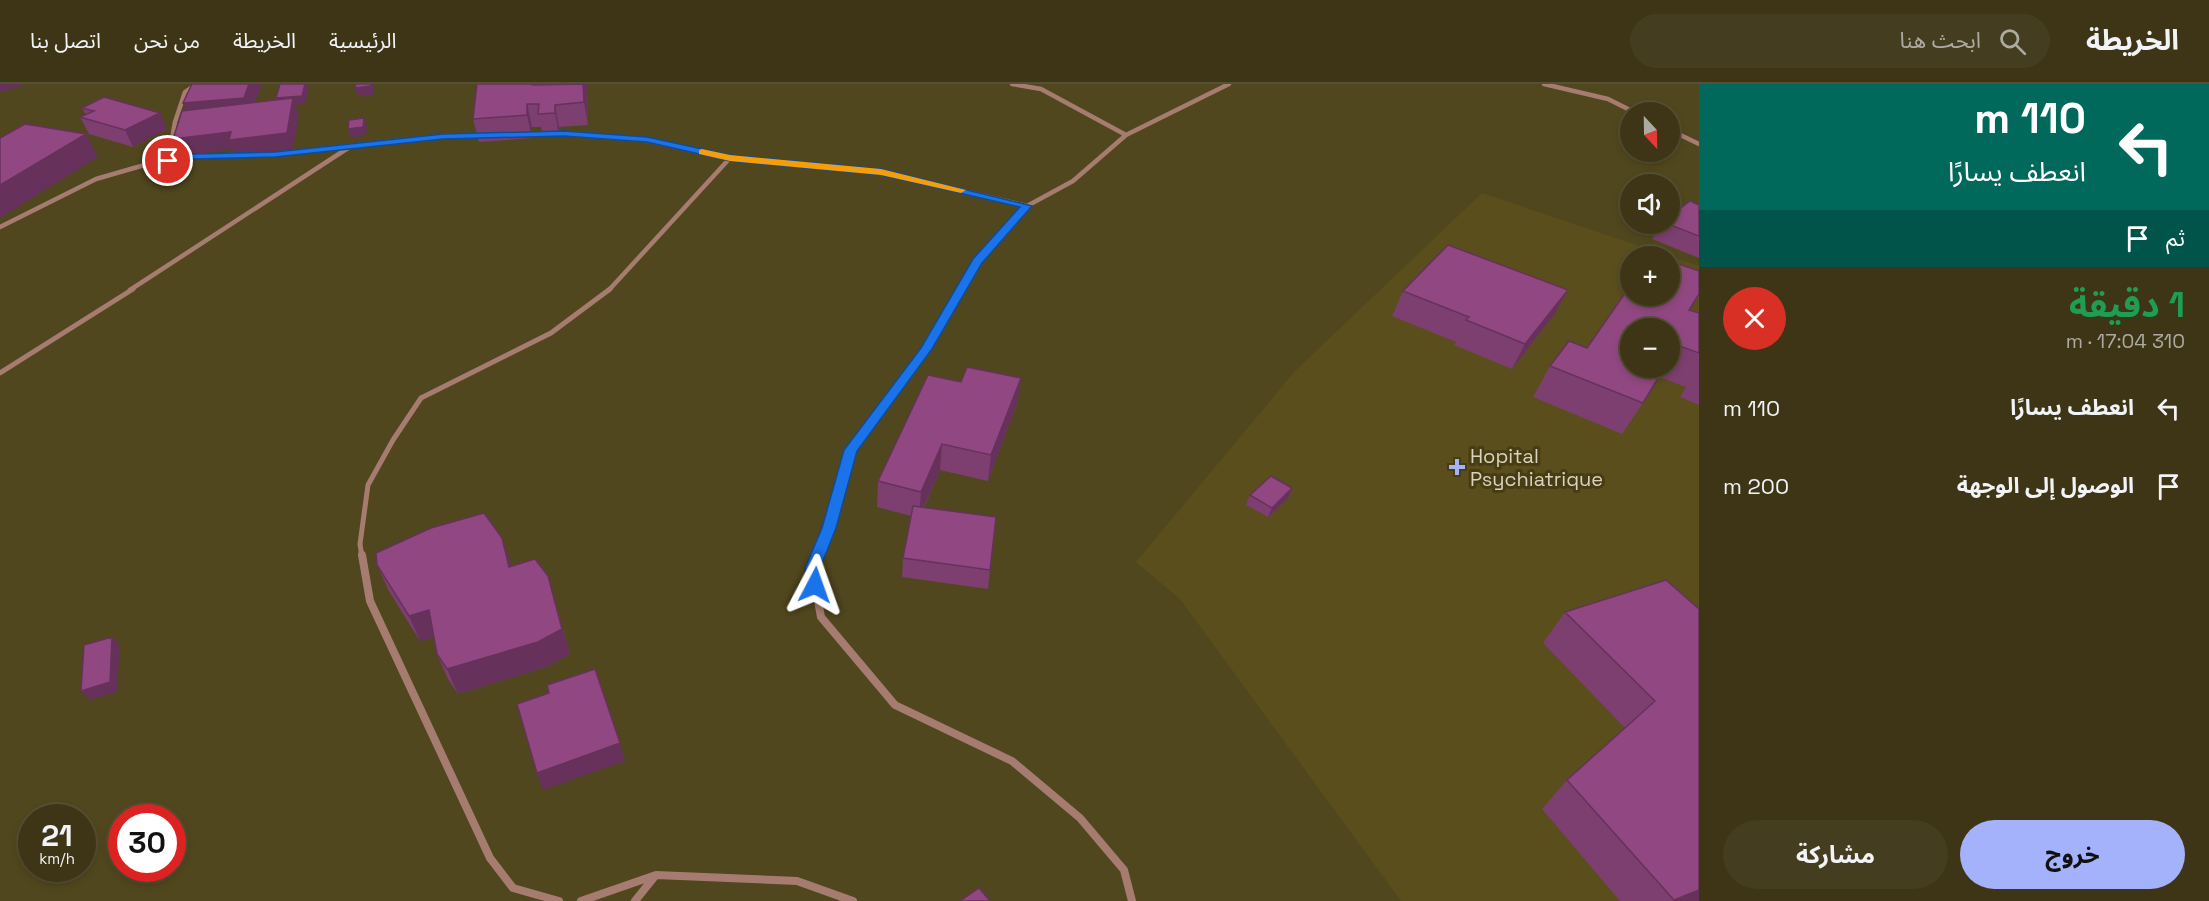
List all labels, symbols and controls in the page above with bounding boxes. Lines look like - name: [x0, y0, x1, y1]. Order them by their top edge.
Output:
- search box: [1630, 14, 2050, 68]
- text: الخريطة: [2086, 22, 2179, 58]
- icon: search: [1996, 25, 2029, 58]
- text: ابحث هنا: [1900, 26, 1981, 54]
- text: اتصل بنا: [30, 27, 101, 54]
- text: من نحن: [134, 27, 200, 54]
- text: الخريطة: [233, 27, 296, 54]
- text: الرئيسية: [329, 27, 396, 54]
- text: 110 m: [1974, 92, 2086, 145]
- north arrow: [1620, 102, 1680, 162]
- map controls: [1620, 102, 1680, 378]
- icon: left: [2107, 108, 2185, 186]
- pin: [142, 135, 193, 186]
- icon: arrive: [151, 144, 184, 177]
- text: انعطف يسارًا: [1948, 154, 2086, 189]
- button: sound: [1620, 174, 1680, 234]
- icon: arrive: [2121, 222, 2154, 255]
- text: ثم: [2166, 224, 2185, 252]
- button: +: [1620, 246, 1680, 306]
- text: 1 دقيقة: [2069, 282, 2185, 328]
- button: close: [1723, 287, 1786, 350]
- button: −: [1620, 318, 1680, 378]
- text: 310 m · 17:04: [2066, 328, 2185, 354]
- icon: left: [2152, 392, 2185, 425]
- text: انعطف يسارًا: [2010, 393, 2134, 421]
- text: 110 m: [1723, 394, 1780, 422]
- place label: Hopital Psychiatrique: [1470, 443, 1603, 492]
- marker: Hopital Psychiatrique: [1448, 458, 1466, 476]
- icon: arrive: [2152, 470, 2185, 503]
- text: الوصول إلى الوجهة: [1957, 471, 2134, 499]
- text: 200 m: [1723, 472, 1789, 500]
- position arrow: [783, 553, 847, 617]
- speed limit sign: 30: [108, 804, 186, 882]
- text: 21: [41, 816, 73, 855]
- button: مشاركة: [1723, 820, 1948, 889]
- button: خروج: [1960, 820, 2185, 889]
- text: km/h: [39, 849, 75, 868]

